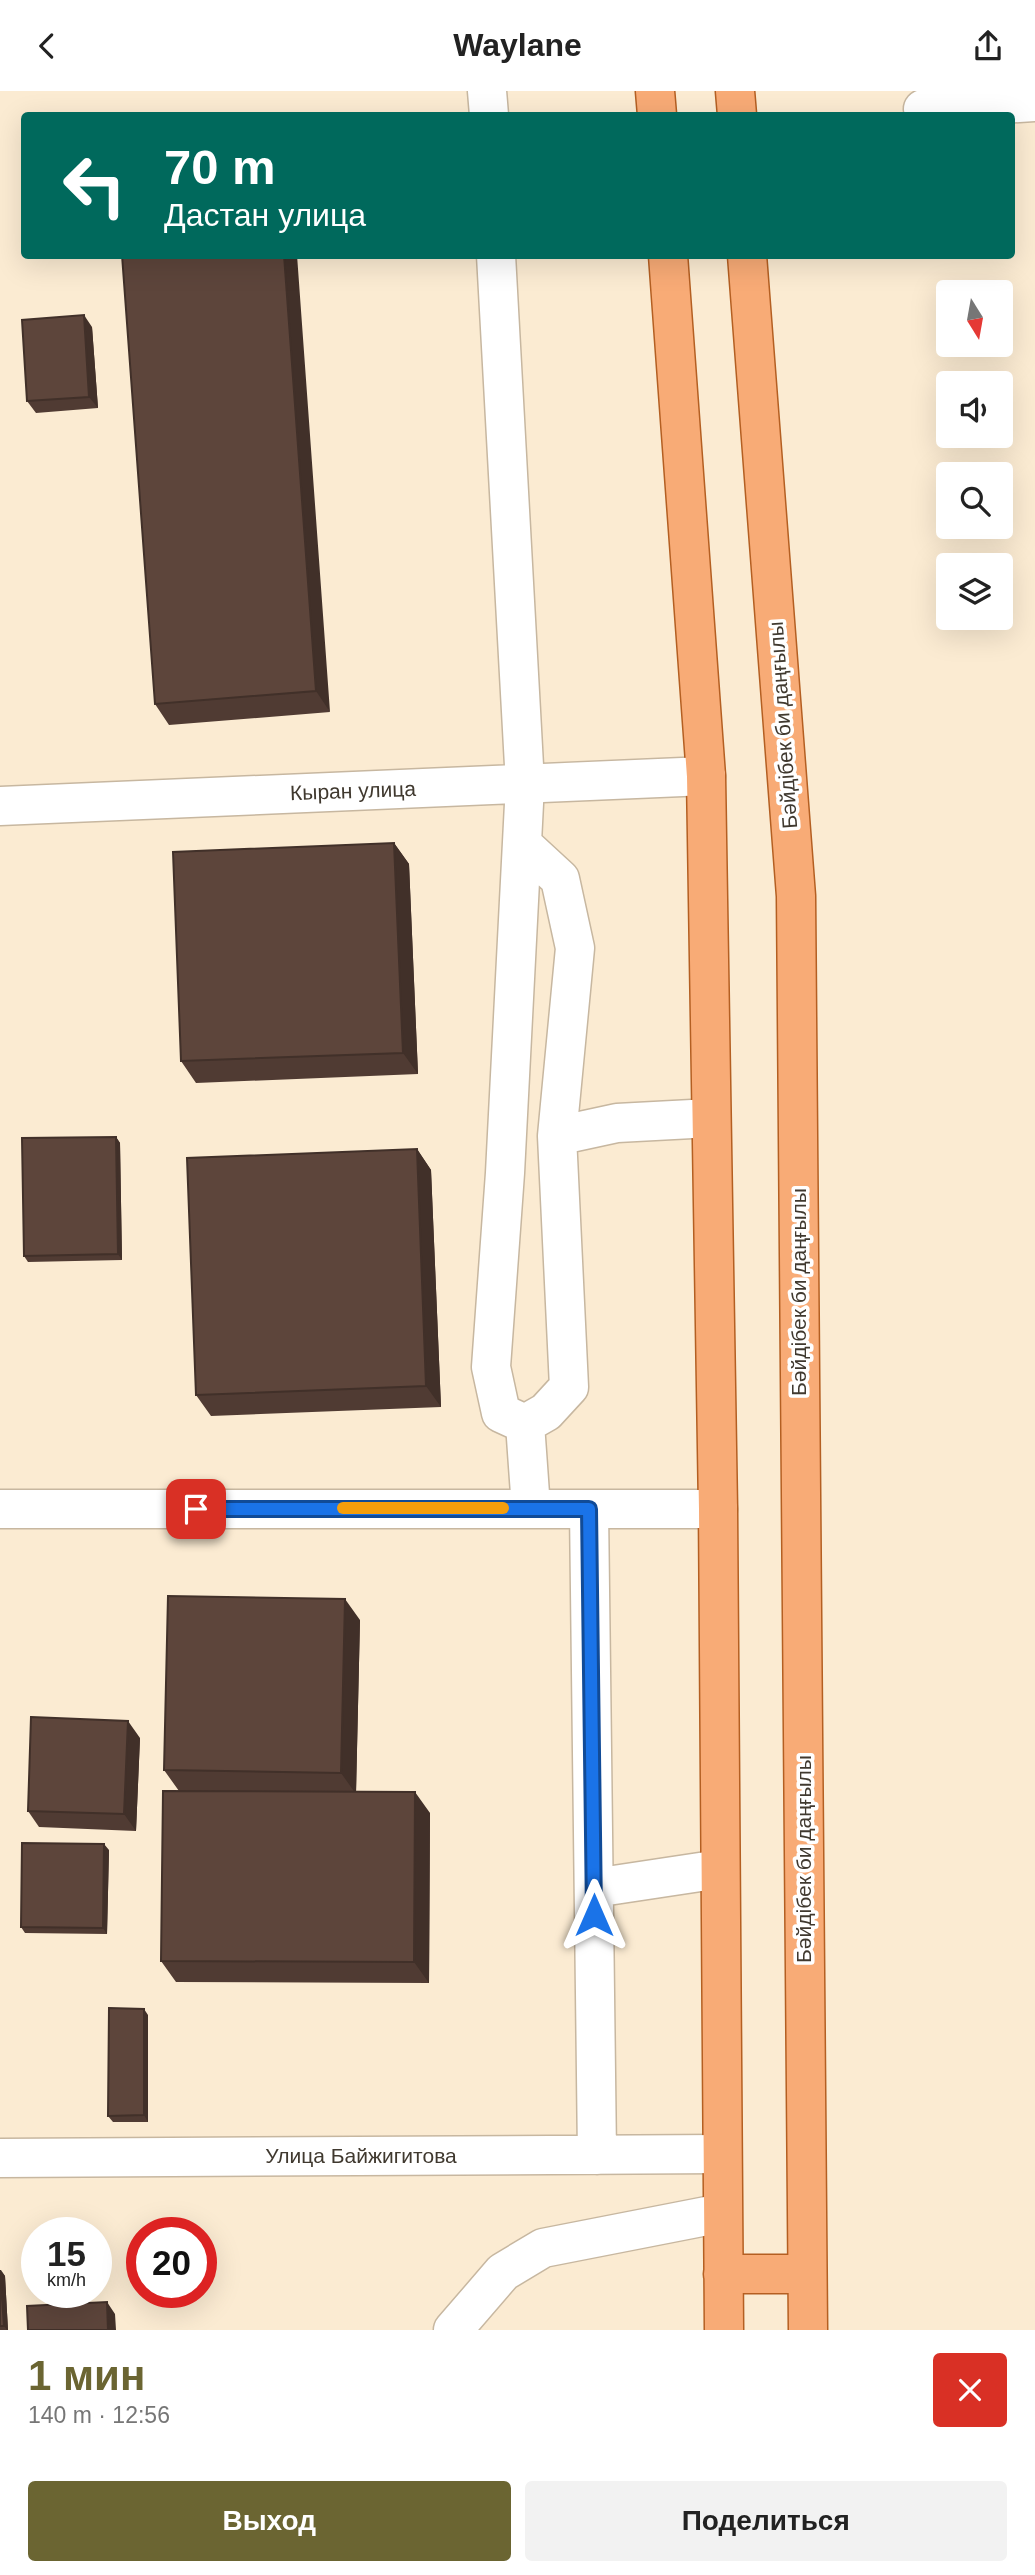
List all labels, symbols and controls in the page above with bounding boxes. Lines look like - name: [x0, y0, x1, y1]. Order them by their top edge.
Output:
- icon: back: [28, 27, 66, 65]
- text: Waylane: [453, 27, 582, 63]
- icon: share: [969, 27, 1007, 65]
- icon: left: [49, 140, 140, 231]
- text: 70 m: [164, 140, 276, 194]
- text: Дастан улица: [164, 197, 366, 233]
- north arrow: [936, 280, 1013, 357]
- map controls: [936, 280, 1013, 630]
- button: sound: [936, 371, 1013, 448]
- button: search: [936, 462, 1013, 539]
- button: layers: [936, 553, 1013, 630]
- street label: Бәйдібек би даңғылы: [764, 621, 801, 829]
- street label: Кыран улица: [290, 777, 417, 804]
- street label: Бәйдібек би даңғылы: [787, 1188, 810, 1396]
- pin: [166, 1479, 226, 1539]
- icon: arrive: [177, 1490, 215, 1528]
- street label: Бәйдібек би даңғылы: [792, 1755, 815, 1963]
- position arrow: [557, 1878, 631, 1952]
- street label: Улица Байжигитова: [265, 2144, 457, 2167]
- speed limit sign: 20: [126, 2217, 217, 2308]
- text: 15: [47, 2234, 86, 2273]
- text: km/h: [47, 2270, 86, 2290]
- text: 1 мин: [28, 2352, 145, 2399]
- button: close: [933, 2353, 1007, 2427]
- text: 140 m · 12:56: [28, 2402, 170, 2428]
- button: Выход: [28, 2481, 511, 2561]
- button: Поделиться: [525, 2481, 1007, 2561]

